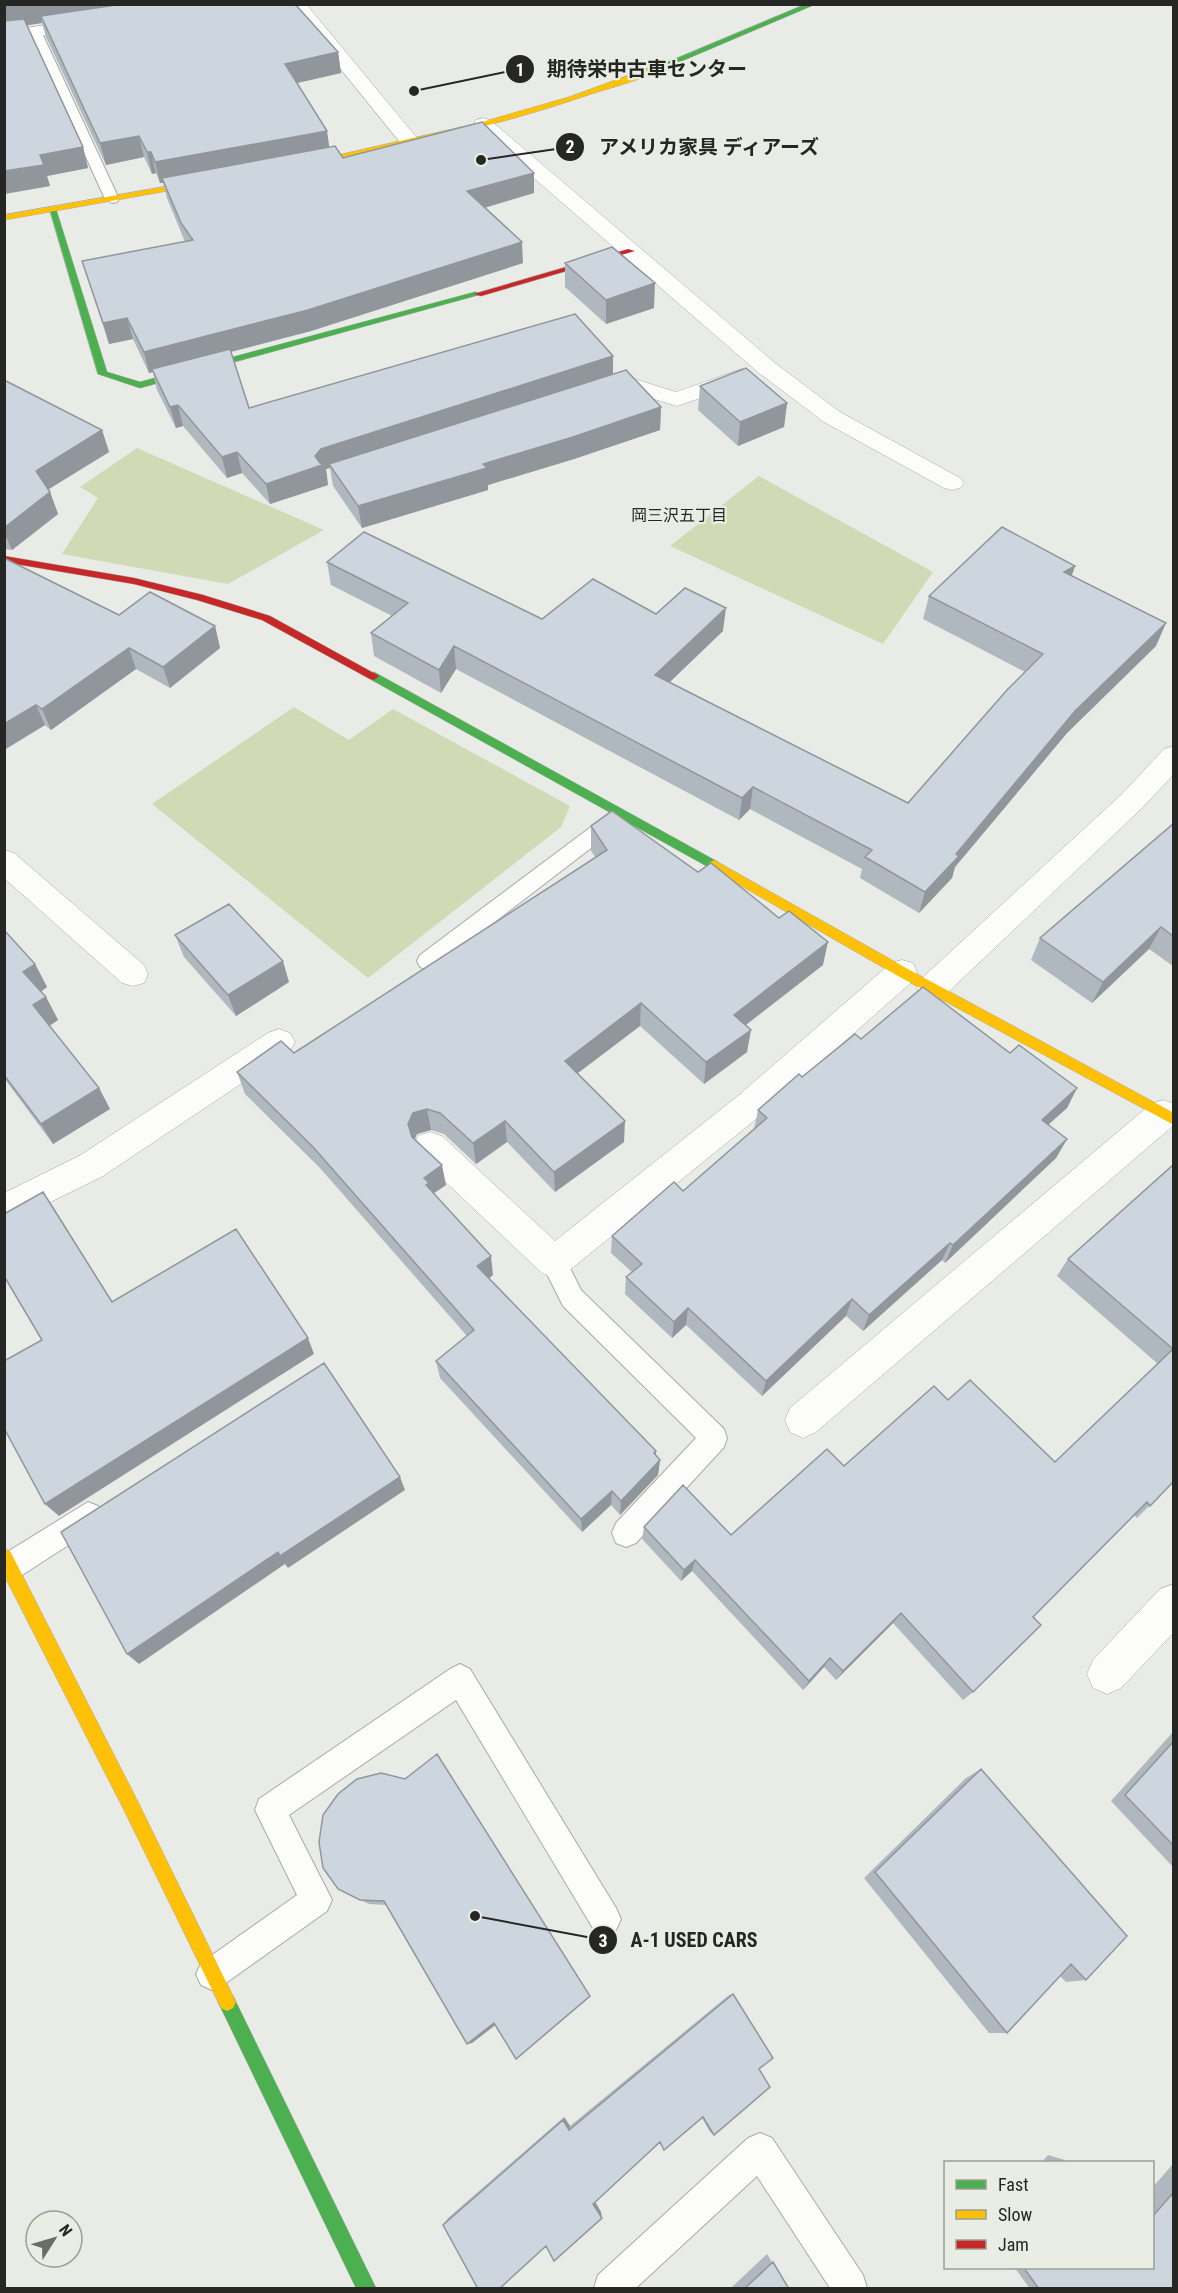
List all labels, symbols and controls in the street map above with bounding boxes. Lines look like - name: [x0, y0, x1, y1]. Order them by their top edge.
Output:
- callout: 期待栄中古車センター: [505, 50, 759, 88]
- text: 期待栄中古車センター: [547, 57, 747, 81]
- text: 1: [515, 59, 525, 80]
- callout: アメリカ家具 ディアーズ: [555, 128, 832, 166]
- text: アメリカ家具 ディアーズ: [599, 135, 819, 159]
- text: 2: [565, 136, 575, 157]
- district label: 岡三沢五丁目: [631, 506, 727, 525]
- callout: A-1 USED CARS: [588, 1921, 769, 1959]
- text: A-1 USED CARS: [630, 1928, 758, 1952]
- text: 3: [598, 1930, 608, 1951]
- legend: [944, 2161, 1154, 2269]
- text: Fast: [998, 2174, 1029, 2195]
- text: Slow: [998, 2204, 1033, 2225]
- north arrow: [24, 2209, 84, 2269]
- text: N: [55, 2221, 76, 2240]
- text: Jam: [998, 2234, 1029, 2255]

